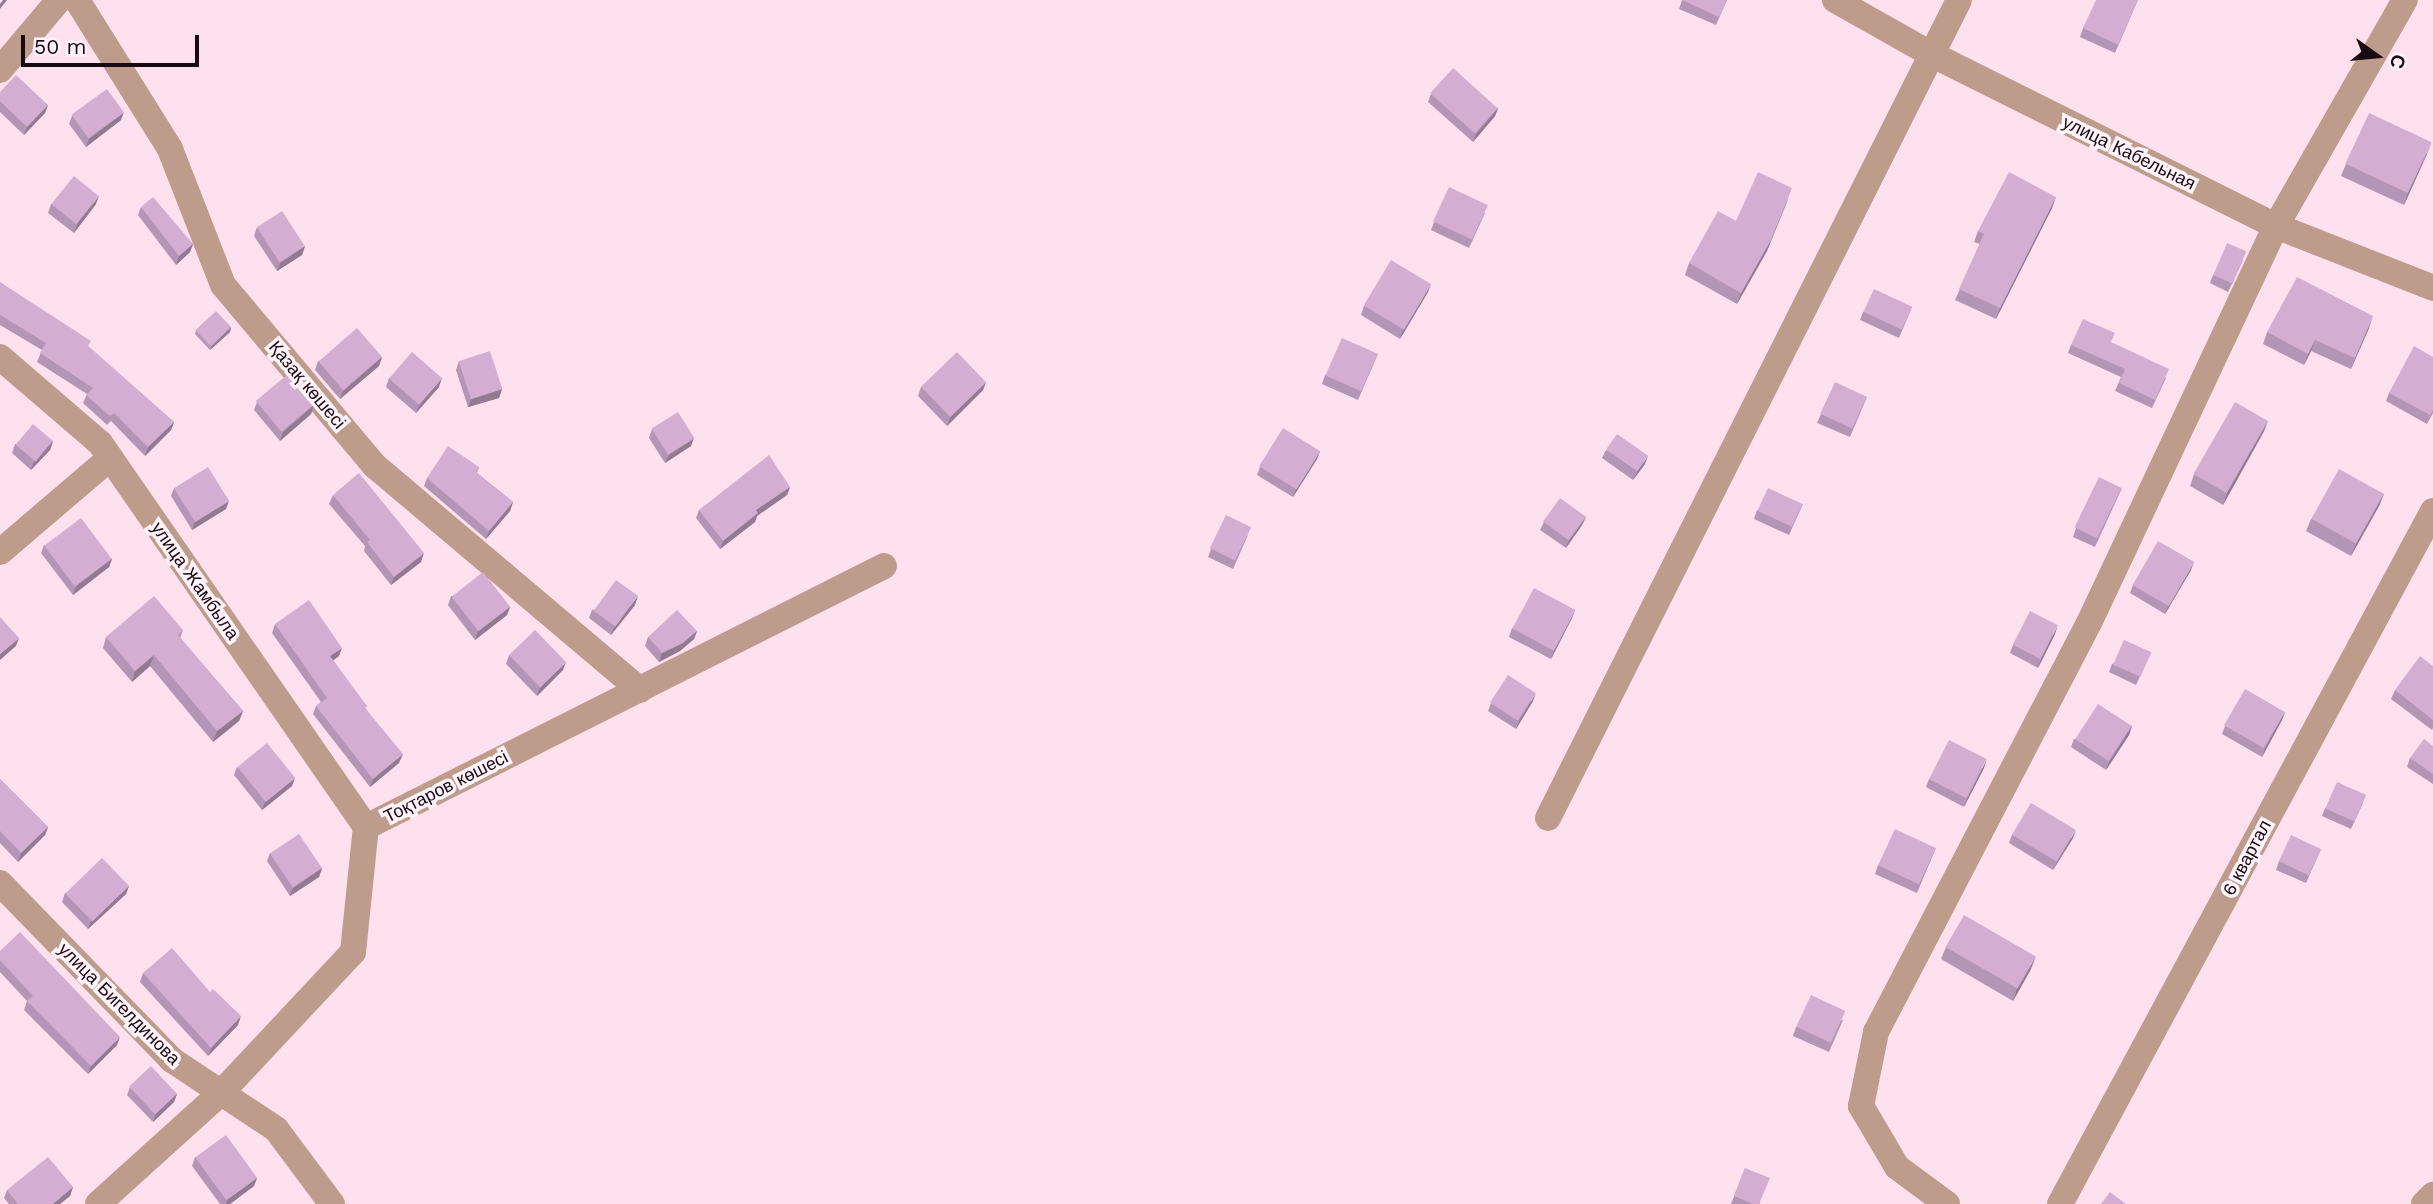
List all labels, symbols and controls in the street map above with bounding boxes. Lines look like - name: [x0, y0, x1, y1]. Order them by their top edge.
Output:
- scale bar: [24, 21, 203, 65]
- north arrow: [2342, 21, 2412, 91]
- text: 50 m: [34, 34, 86, 59]
- text: С: [2385, 52, 2411, 71]
- street label: улица Кабельная: [2059, 111, 2199, 195]
- street label: Қазақ көшесі: [264, 337, 350, 433]
- street label: улица Жамбыла: [146, 518, 244, 644]
- street label: Тоқтаров көшесі: [380, 746, 512, 828]
- street label: 6 квартал: [2218, 817, 2276, 899]
- street label: улица Бигелдинова: [54, 939, 184, 1069]

